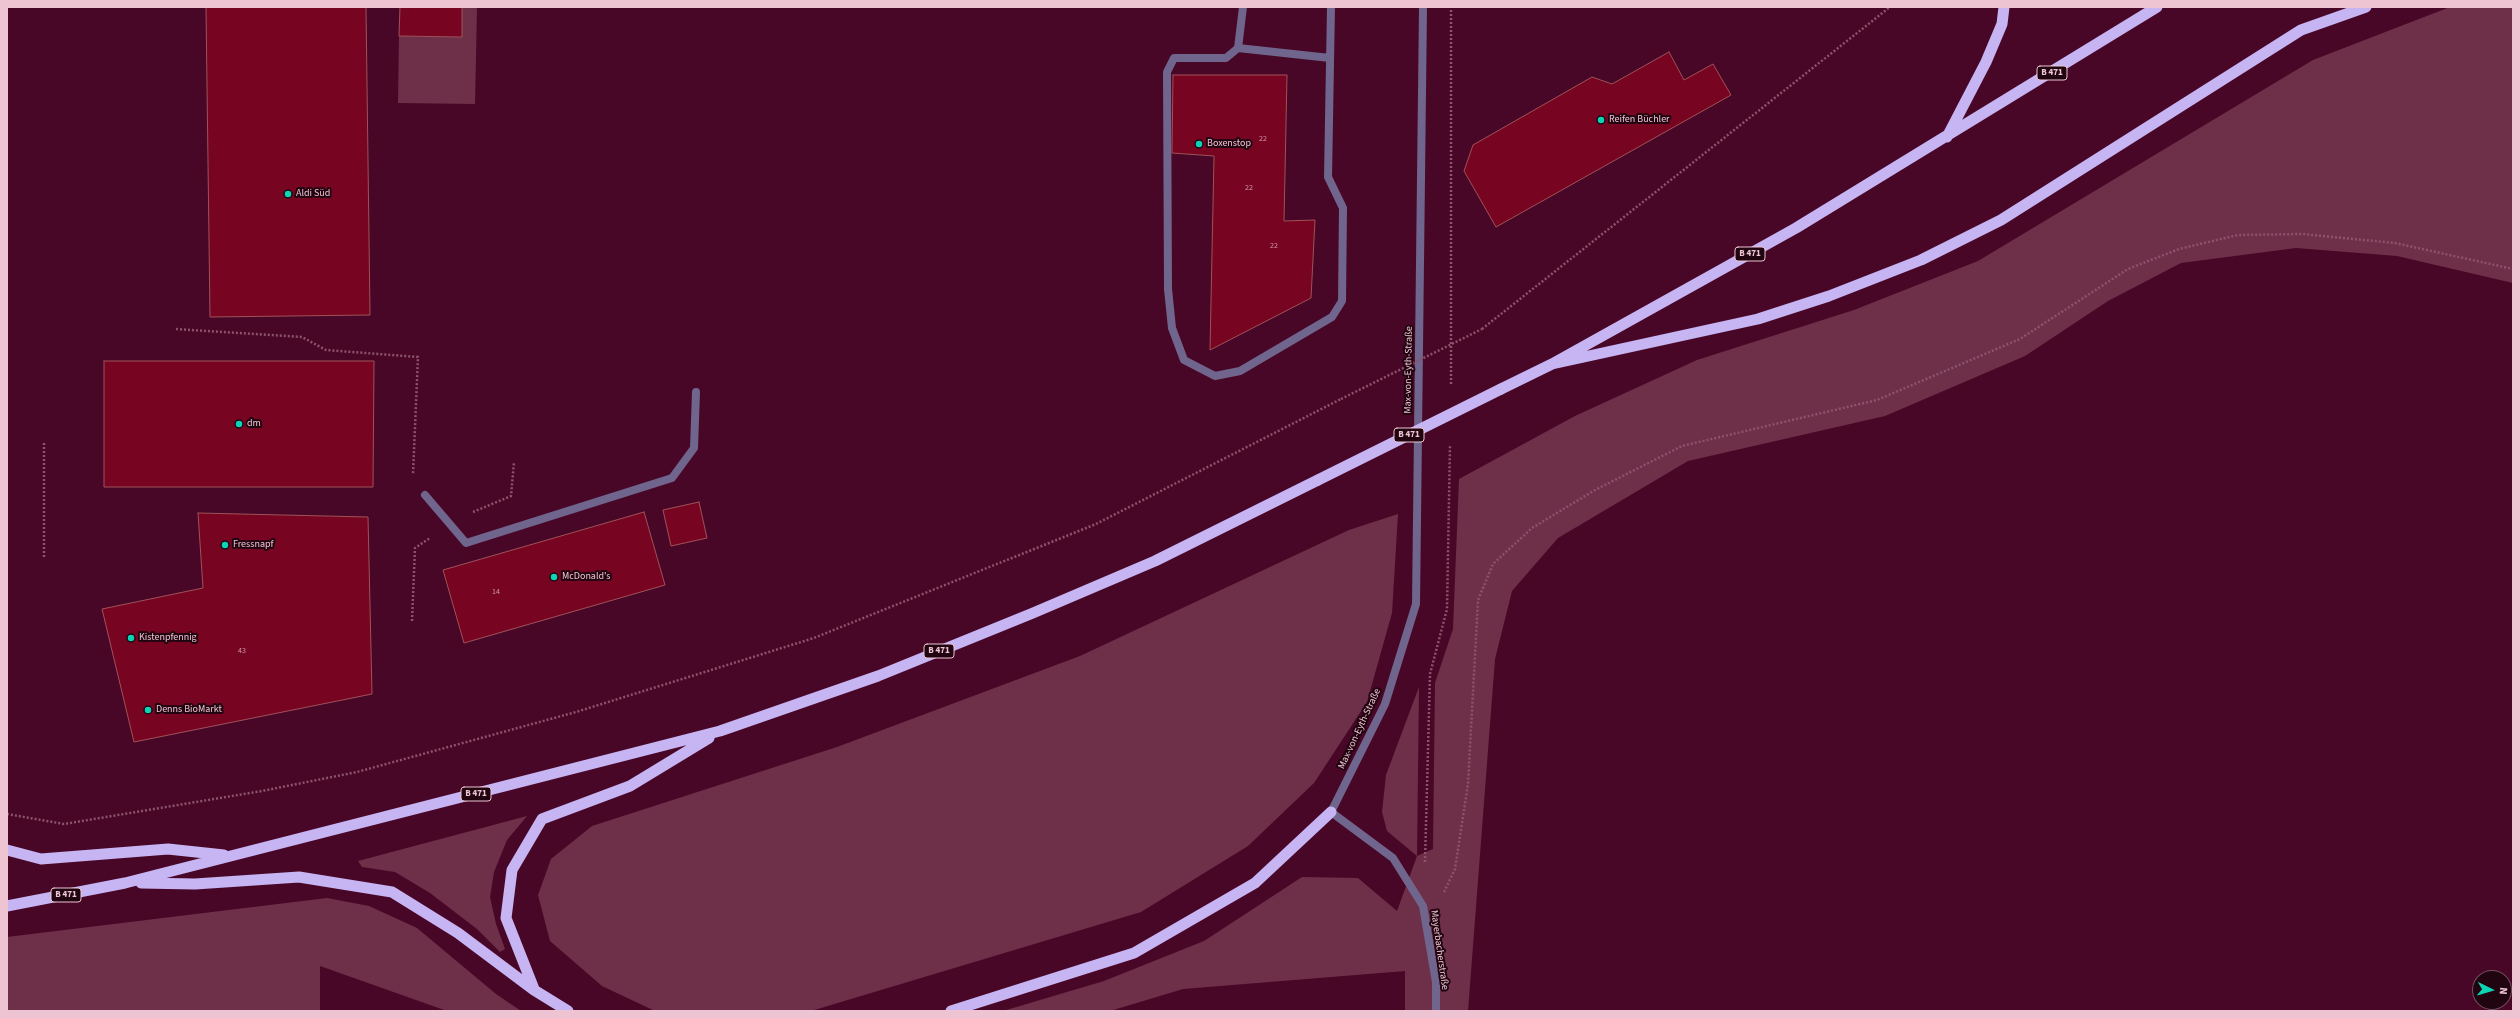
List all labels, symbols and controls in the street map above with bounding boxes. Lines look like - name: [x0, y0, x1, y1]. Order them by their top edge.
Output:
- road number: B 471: [2037, 66, 2067, 80]
- place label: Reifen Büchler: [1609, 114, 1670, 126]
- marker: Reifen Büchler: [1596, 115, 1606, 125]
- house number: 22: [1259, 134, 1267, 144]
- place label: Boxenstop: [1207, 138, 1251, 150]
- marker: Boxenstop: [1194, 139, 1204, 149]
- house number: 22: [1245, 183, 1253, 193]
- place label: Aldi Süd: [296, 188, 330, 200]
- marker: Aldi Süd: [283, 189, 293, 199]
- house number: 22: [1270, 241, 1278, 251]
- road number: B 471: [1735, 247, 1765, 261]
- street label: Max-von-Eyth-Straße: [1402, 326, 1416, 414]
- place label: dm: [247, 418, 261, 430]
- marker: dm: [234, 419, 244, 429]
- road number: B 471: [1394, 428, 1424, 442]
- place label: Fressnapf: [233, 539, 273, 551]
- marker: Fressnapf: [220, 540, 230, 550]
- place label: McDonald's: [562, 571, 610, 583]
- marker: McDonald's: [549, 572, 559, 582]
- house number: 14: [492, 587, 500, 597]
- place label: Kistenpfennig: [139, 632, 197, 644]
- marker: Kistenpfennig: [126, 633, 136, 643]
- road number: B 471: [924, 644, 954, 658]
- house number: 43: [238, 646, 246, 656]
- street label: Max-von-Eyth-Straße: [1336, 687, 1384, 771]
- place label: Denns BioMarkt: [156, 704, 222, 716]
- marker: Denns BioMarkt: [143, 705, 153, 715]
- road number: B 471: [461, 787, 491, 801]
- road number: B 471: [51, 888, 81, 902]
- street label: Mayerbacherstraße: [1427, 909, 1451, 991]
- north arrow: [2472, 970, 2512, 1010]
- text: N: [2496, 987, 2511, 995]

